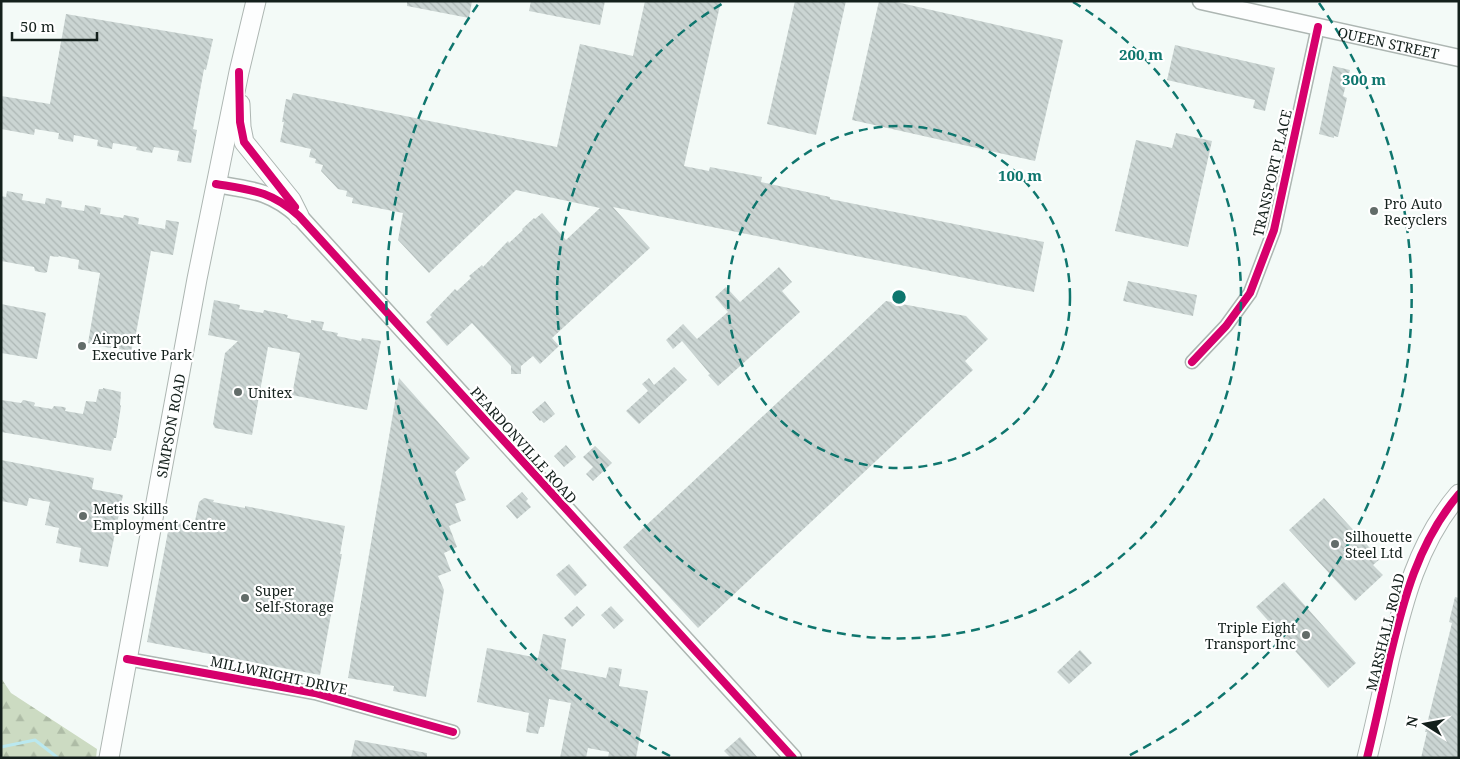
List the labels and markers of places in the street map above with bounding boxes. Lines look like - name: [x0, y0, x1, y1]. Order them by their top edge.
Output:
- place label: Pro Auto Recyclers: [1384, 194, 1447, 229]
- marker: Pro Auto Recyclers: [1368, 205, 1380, 217]
- centre of rings: [890, 288, 908, 306]
- place label: Airport Executive Park: [92, 329, 193, 364]
- marker: Airport Executive Park: [76, 340, 88, 352]
- place label: Unitex: [248, 383, 293, 402]
- marker: Unitex: [232, 386, 244, 398]
- place label: Metis Skills Employment Centre: [93, 499, 226, 534]
- marker: Metis Skills Employment Centre: [77, 510, 89, 522]
- place label: Silhouette Steel Ltd: [1345, 527, 1412, 562]
- marker: Silhouette Steel Ltd: [1329, 538, 1341, 550]
- place label: Super Self-Storage: [255, 581, 334, 616]
- marker: Super Self-Storage: [239, 592, 251, 604]
- place label: Triple Eight Transport Inc: [1205, 618, 1296, 653]
- marker: Triple Eight Transport Inc: [1300, 629, 1312, 641]

